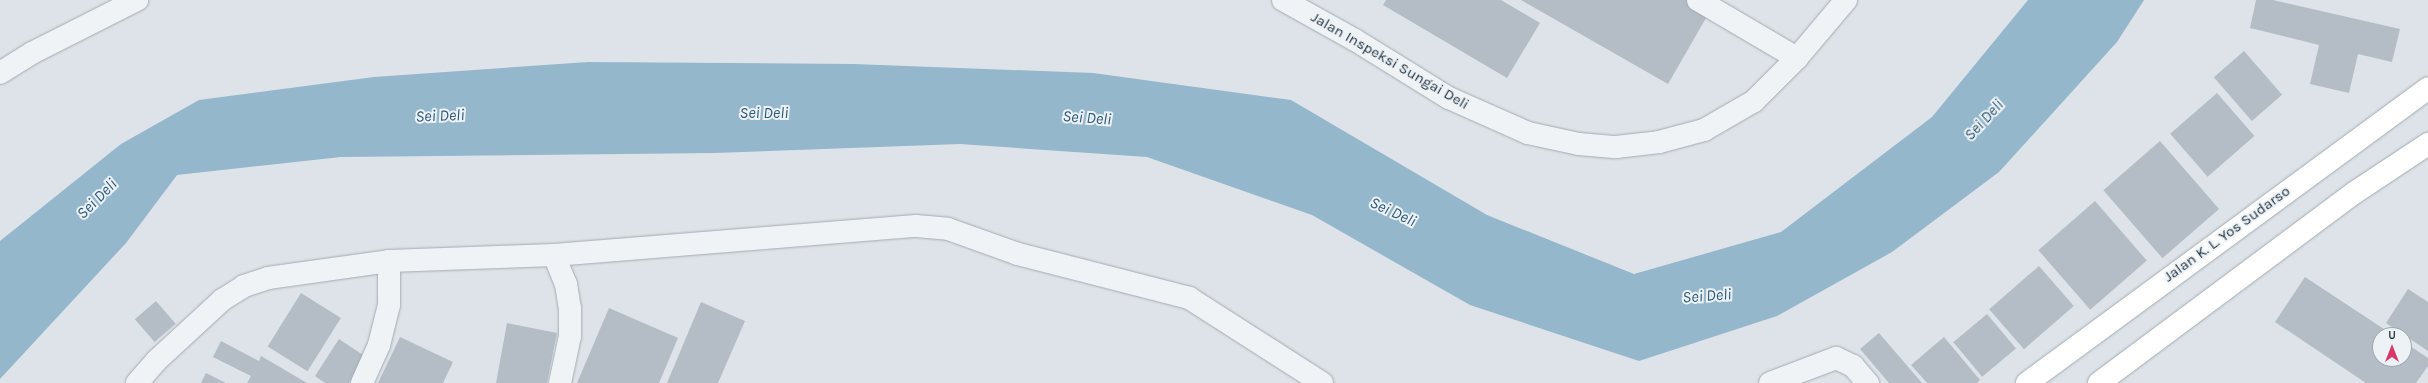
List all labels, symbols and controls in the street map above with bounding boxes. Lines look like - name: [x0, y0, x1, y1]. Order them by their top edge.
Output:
- street label: Jalan Inspeksi Sungai Deli: [1308, 8, 1472, 114]
- water label: Sei Deli: [1960, 95, 2008, 145]
- water label: Sei Deli: [739, 103, 789, 123]
- water label: Sei Deli: [415, 106, 465, 126]
- water label: Sei Deli: [1062, 107, 1112, 129]
- water label: Sei Deli: [73, 175, 121, 223]
- street label: Jalan K. L. Yos Sudarso: [2160, 182, 2294, 286]
- water label: Sei Deli: [1367, 193, 1419, 231]
- water label: Sei Deli: [1682, 285, 1732, 307]
- north arrow: [2372, 327, 2412, 367]
- text: U: [2388, 329, 2396, 342]

